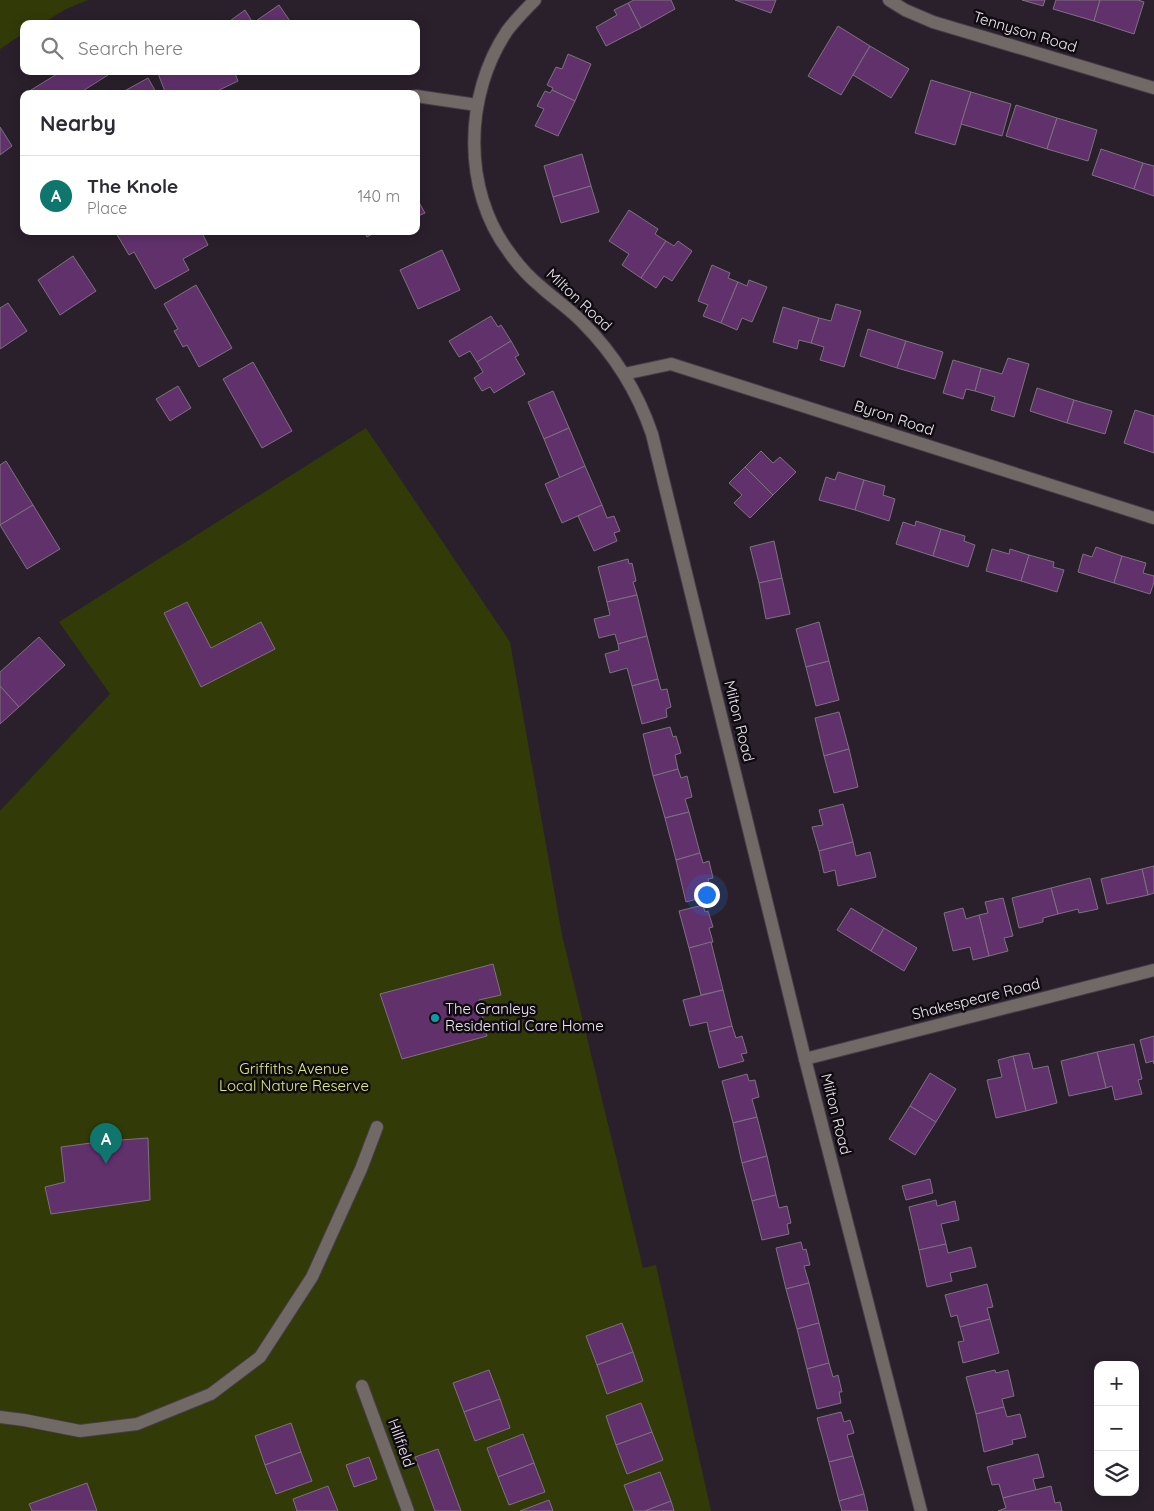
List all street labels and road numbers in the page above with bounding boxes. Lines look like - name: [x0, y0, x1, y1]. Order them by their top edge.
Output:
- street label: Tennyson Road: [971, 7, 1079, 56]
- street label: Milton Road: [542, 264, 616, 335]
- street label: Byron Road: [852, 396, 936, 439]
- street label: Milton Road: [720, 678, 759, 763]
- street label: Shakespeare Road: [910, 973, 1042, 1024]
- street label: Milton Road: [817, 1071, 856, 1156]
- street label: Hillfield: [384, 1416, 419, 1470]

